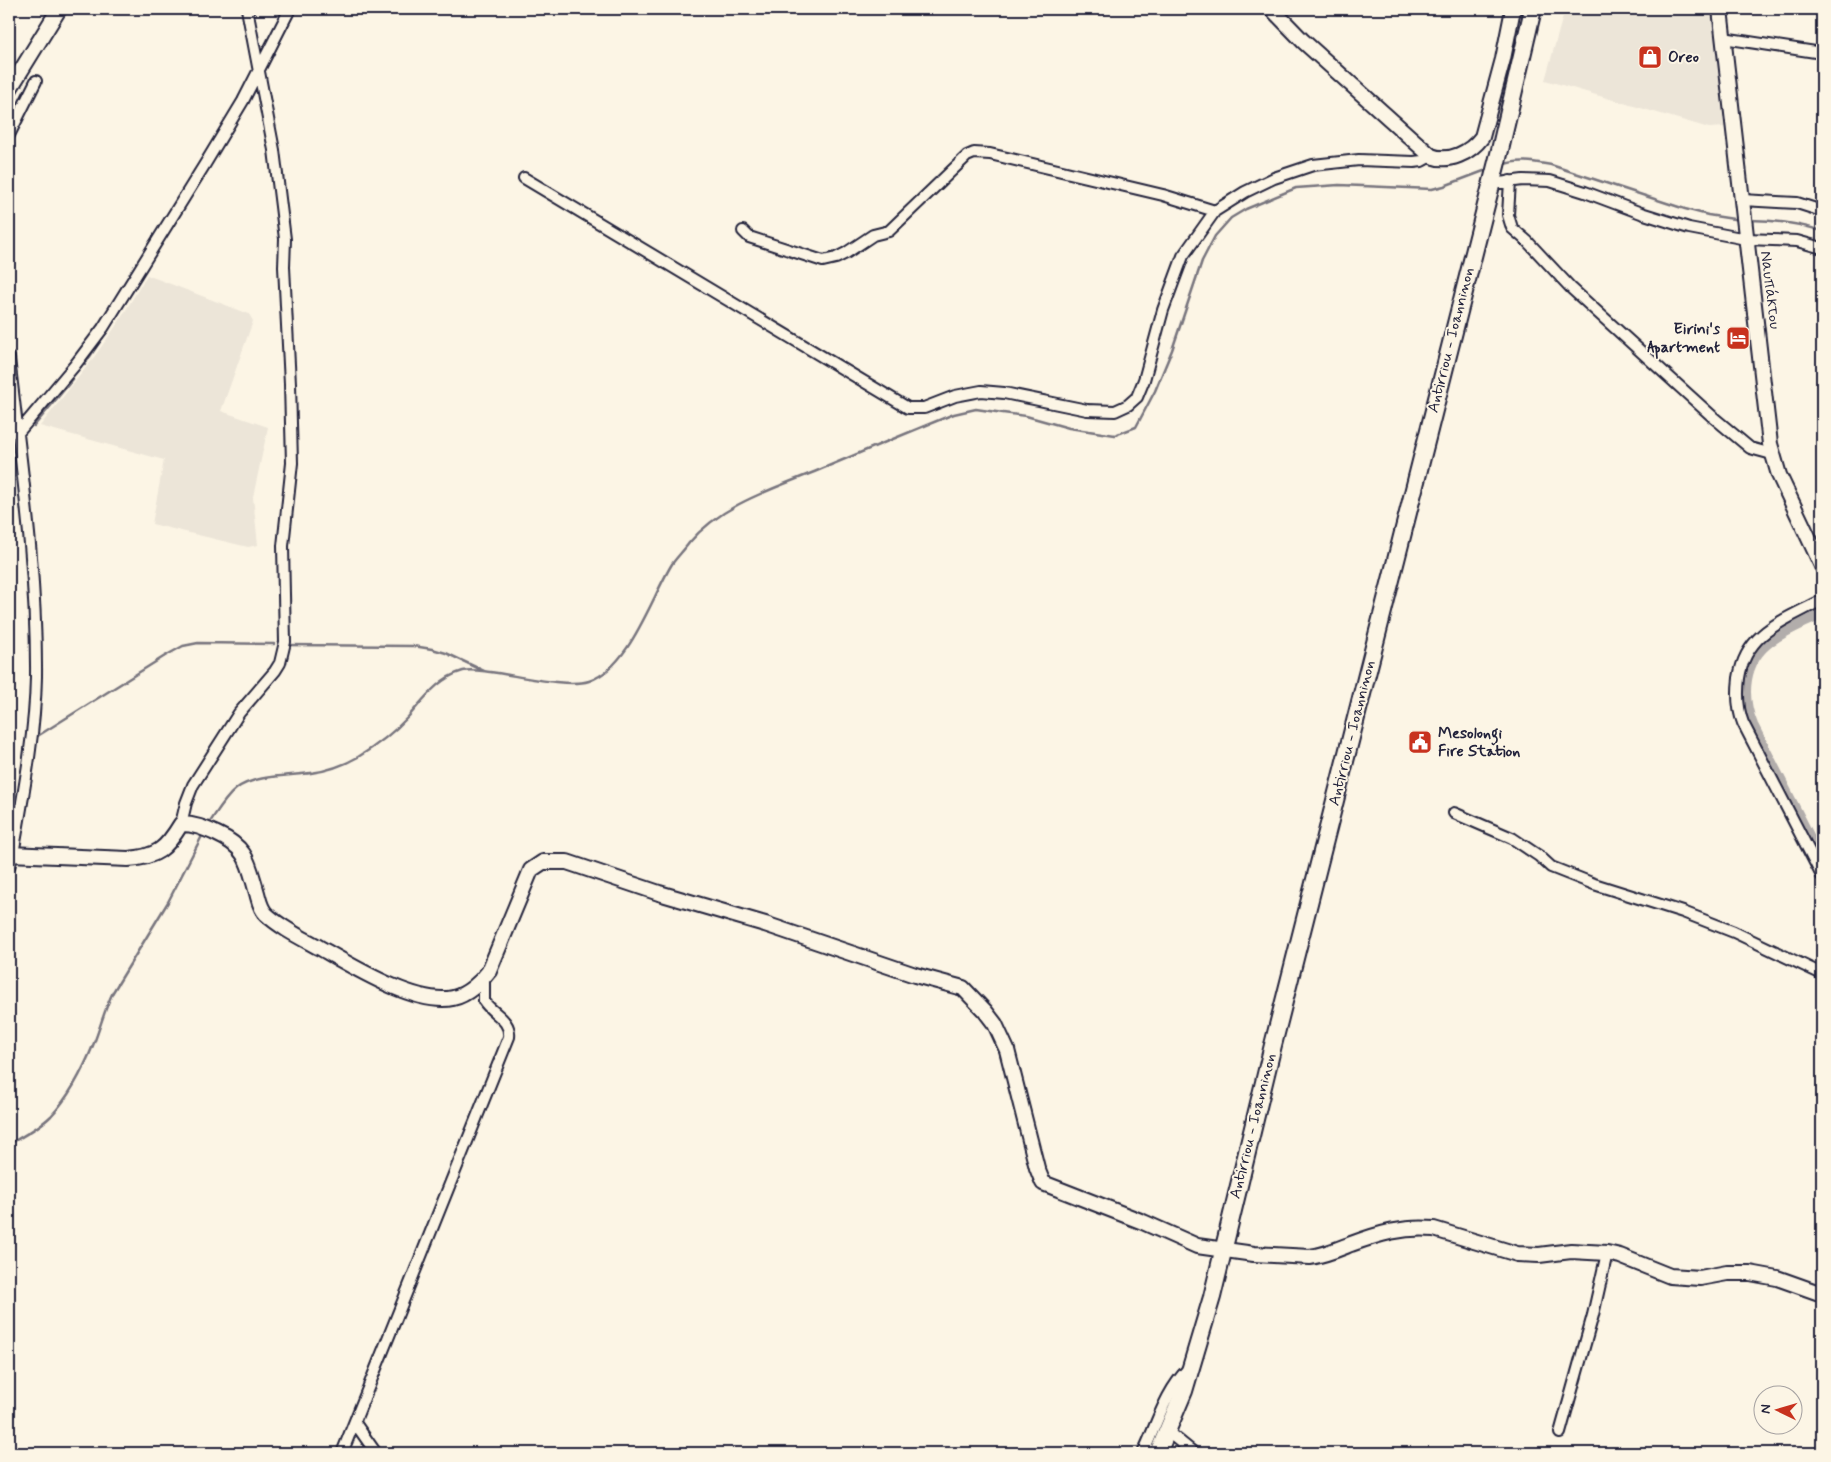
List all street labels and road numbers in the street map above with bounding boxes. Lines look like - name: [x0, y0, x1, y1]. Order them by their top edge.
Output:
- street label: Ναυπάκτου: [1755, 250, 1785, 330]
- street label: Antirriou - Ioanninon: [1423, 265, 1479, 415]
- street label: Antirriou - Ioanninon: [1324, 658, 1380, 808]
- street label: Antirriou - Ioanninon: [1225, 1051, 1281, 1201]

